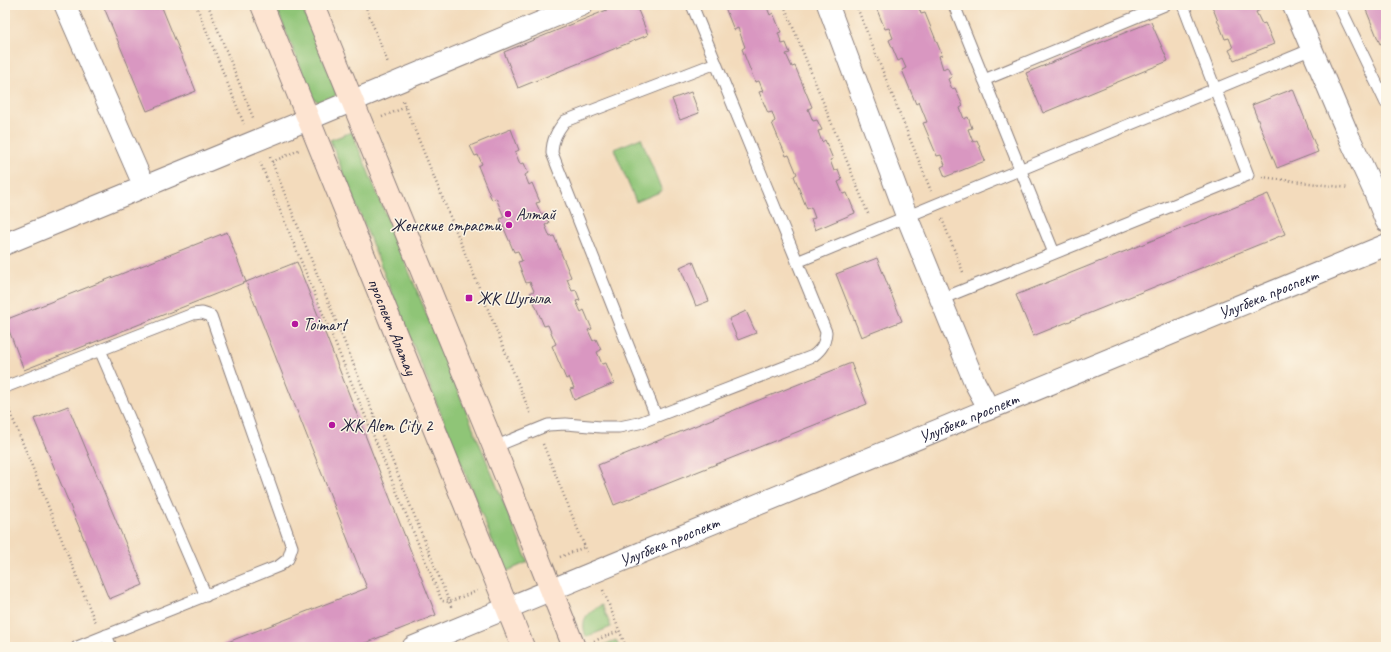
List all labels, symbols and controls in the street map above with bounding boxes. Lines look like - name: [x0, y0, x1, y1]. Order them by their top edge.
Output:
- place label: Алтай: [516, 204, 556, 225]
- marker: Алтай: [503, 209, 513, 219]
- place label: Женские страсти: [391, 215, 502, 236]
- marker: Женские страсти: [504, 220, 514, 230]
- street label: Улугбека проспект: [1215, 264, 1322, 324]
- street label: проспект Алатау: [363, 275, 422, 379]
- place label: ЖК Шугыла: [477, 288, 552, 309]
- marker: ЖК Шугыла: [464, 293, 474, 303]
- place label: Toimart: [303, 314, 349, 335]
- marker: Toimart: [290, 319, 300, 329]
- street label: Улугбека проспект: [916, 388, 1023, 448]
- place label: ЖК Alem City 2: [340, 415, 434, 436]
- marker: ЖК Alem City 2: [327, 420, 337, 430]
- street label: Улугбека проспект: [616, 511, 723, 572]

